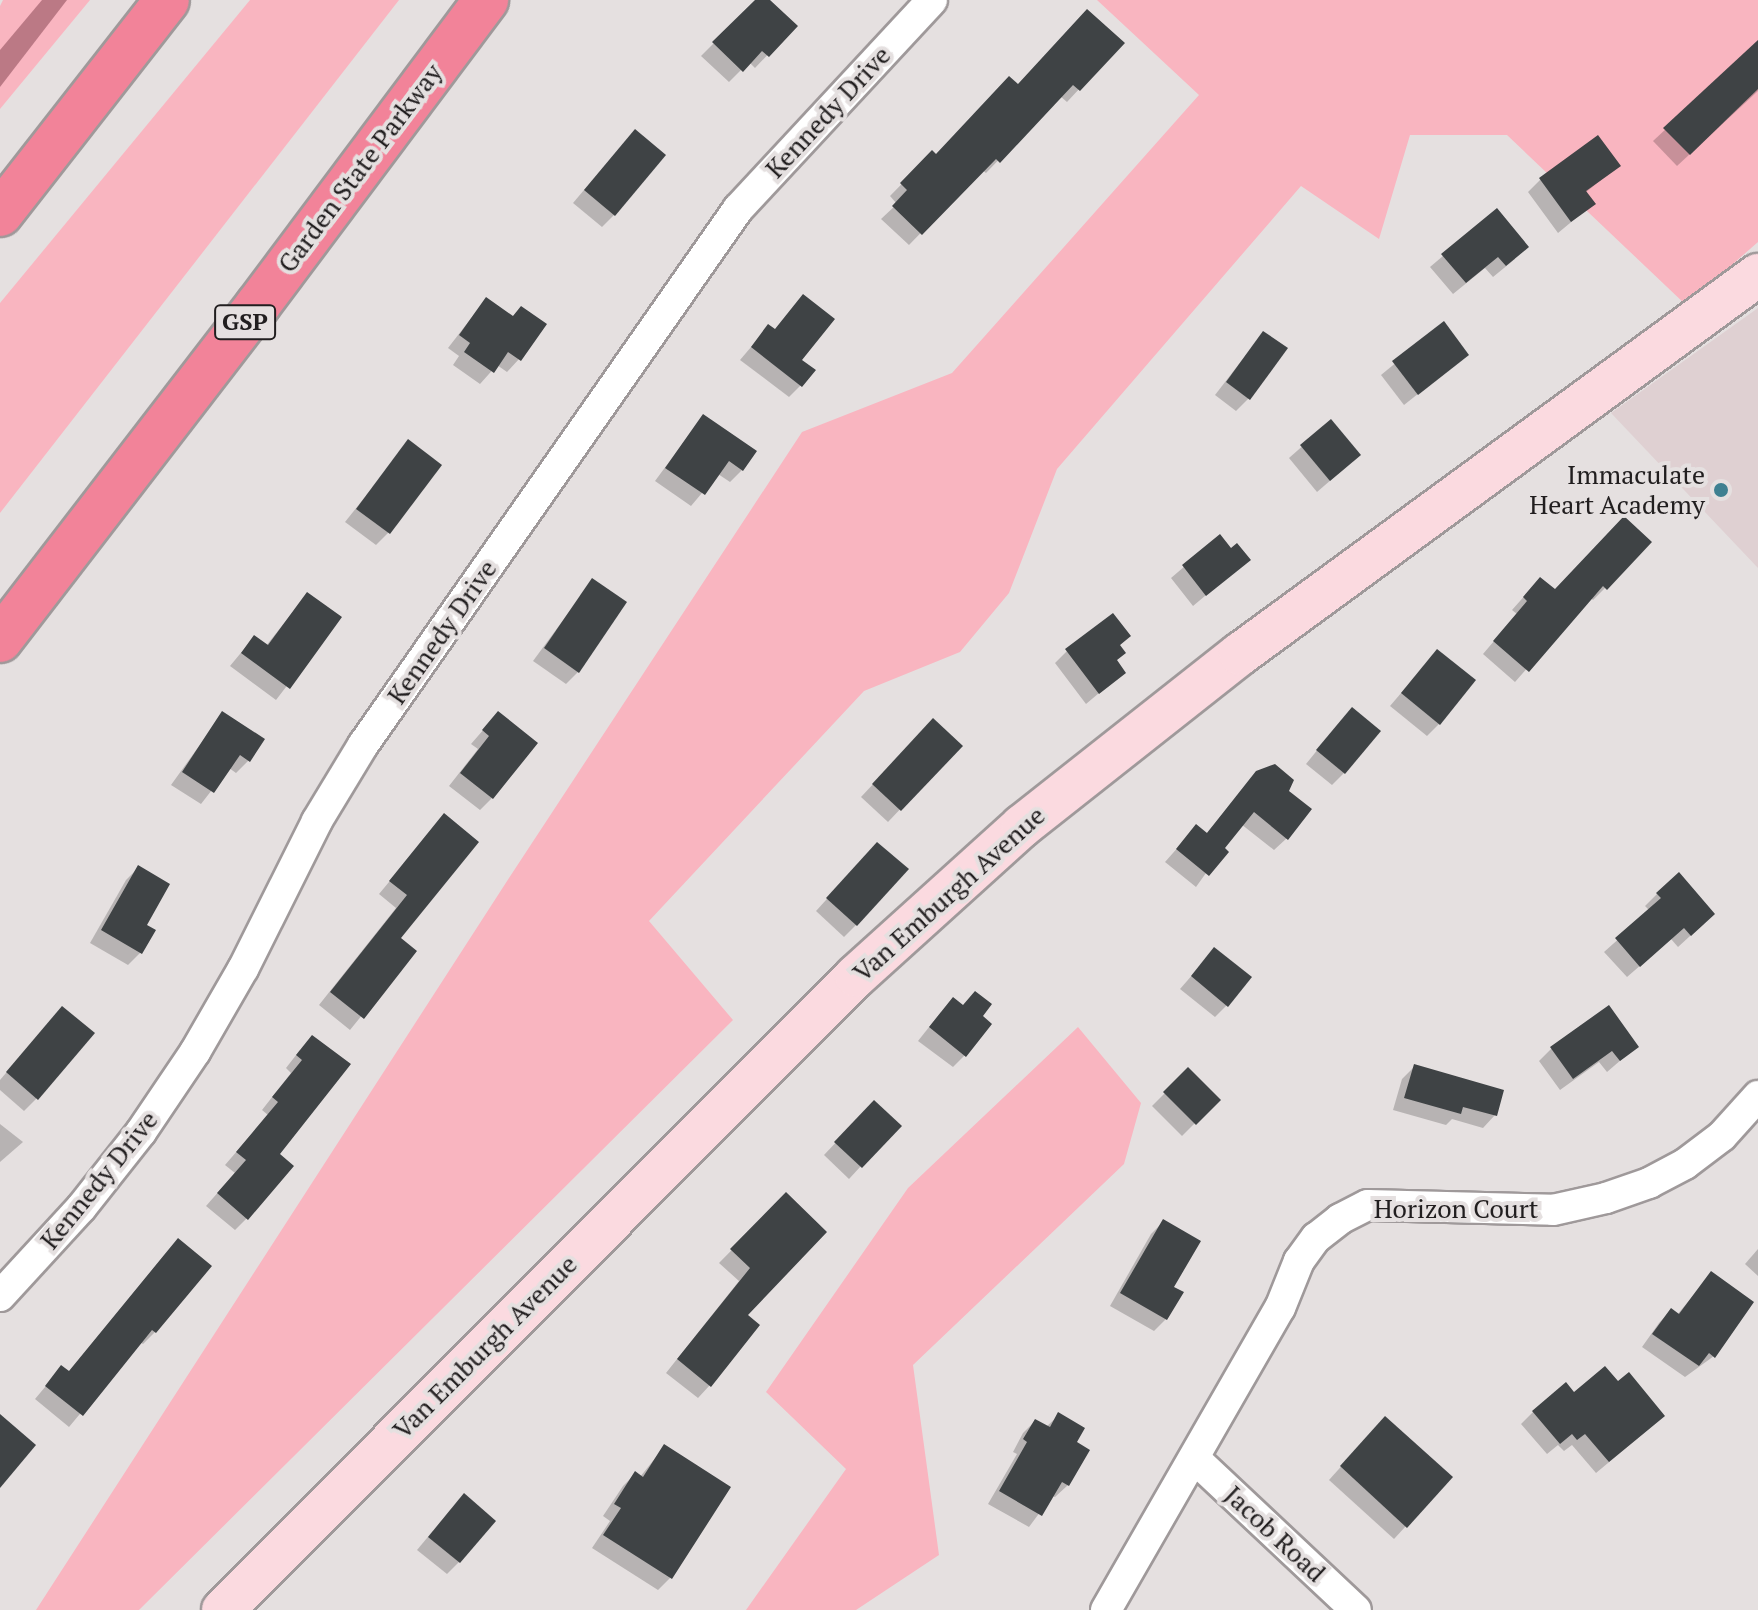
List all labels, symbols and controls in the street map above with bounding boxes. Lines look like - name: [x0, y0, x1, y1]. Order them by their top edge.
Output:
- street label: Kennedy Drive: [759, 40, 897, 184]
- street label: Garden State Parkway: [271, 58, 449, 278]
- road number: GSP: [213, 302, 277, 342]
- place label: Immaculate Heart Academy: [1529, 459, 1705, 520]
- marker: Immaculate Heart Academy: [1712, 481, 1730, 499]
- street label: Kennedy Drive: [381, 554, 503, 710]
- street label: Van Emburgh Avenue: [847, 800, 1051, 988]
- street label: Kennedy Drive: [34, 1105, 164, 1255]
- street label: Horizon Court: [1374, 1193, 1538, 1225]
- street label: Van Emburgh Avenue: [386, 1248, 584, 1446]
- street label: Jacob Road: [1218, 1479, 1332, 1589]

